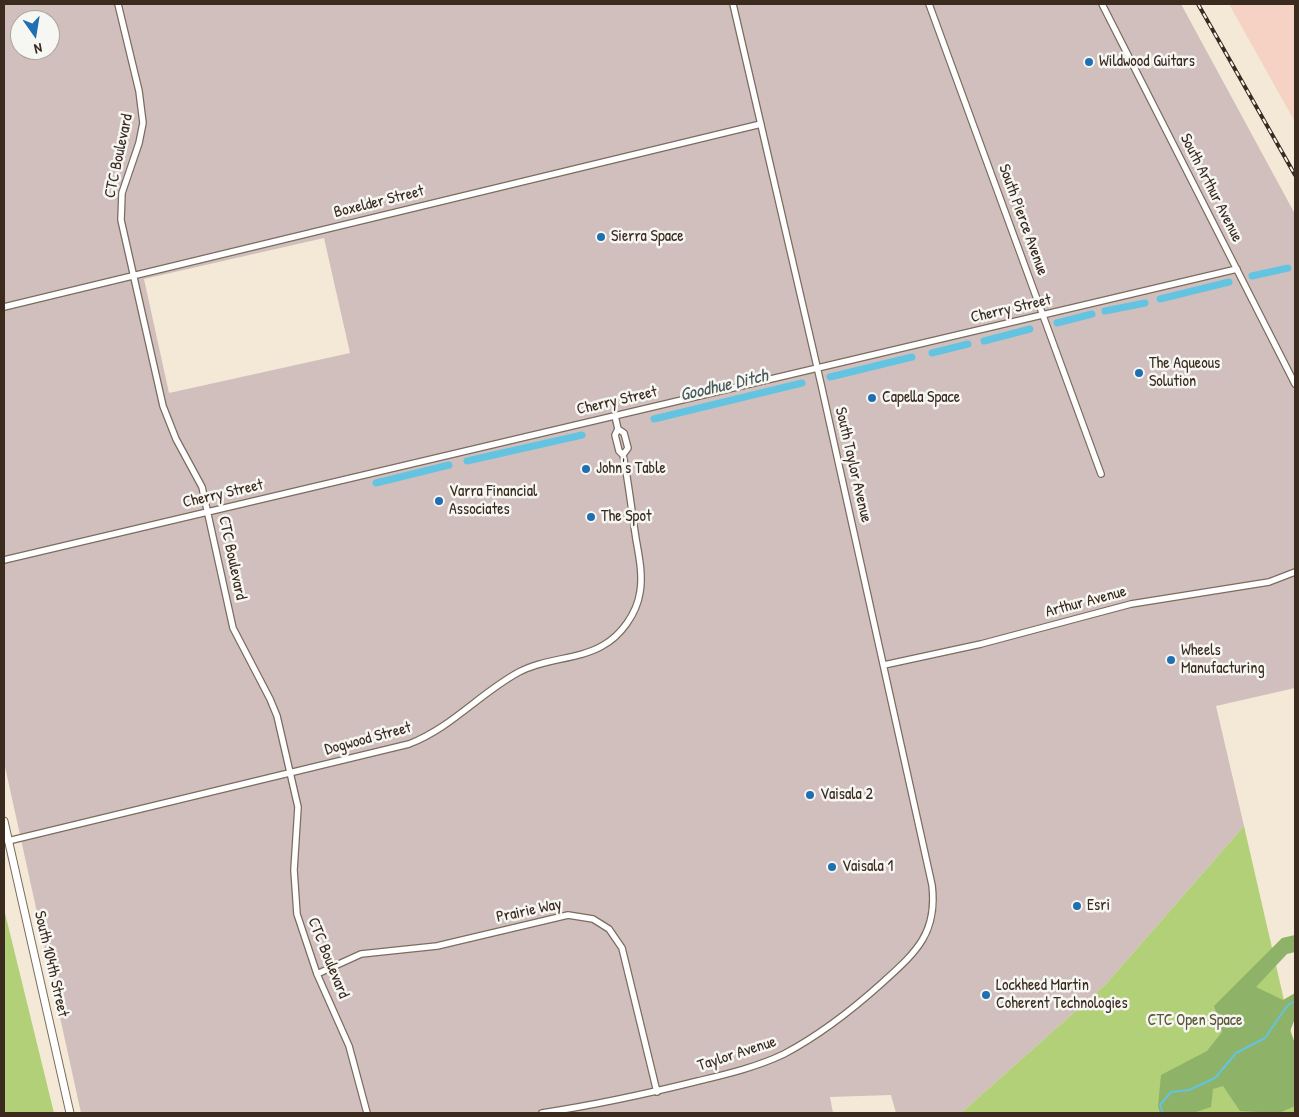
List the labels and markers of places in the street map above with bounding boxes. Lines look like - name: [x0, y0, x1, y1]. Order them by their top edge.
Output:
- place label: Wildwood Guitars: [1099, 52, 1195, 72]
- marker: Wildwood Guitars: [1083, 56, 1095, 68]
- place label: Sierra Space: [611, 227, 684, 247]
- marker: Sierra Space: [595, 231, 607, 243]
- place label: The Aqueous Solution: [1149, 354, 1220, 392]
- marker: The Aqueous Solution: [1133, 367, 1145, 379]
- place label: Capella Space: [882, 388, 960, 408]
- marker: Capella Space: [866, 392, 878, 404]
- place label: John's Table: [596, 459, 666, 479]
- marker: John's Table: [580, 463, 592, 475]
- place label: Varra Financial Associates: [449, 482, 537, 520]
- marker: Varra Financial Associates: [433, 495, 445, 507]
- place label: The Spot: [601, 507, 651, 527]
- marker: The Spot: [585, 511, 597, 523]
- place label: Wheels Manufacturing: [1181, 641, 1265, 679]
- marker: Wheels Manufacturing: [1165, 654, 1177, 666]
- place label: Vaisala 2: [820, 785, 873, 805]
- marker: Vaisala 2: [804, 789, 816, 801]
- place label: Vaisala 1: [842, 857, 893, 877]
- marker: Vaisala 1: [826, 861, 838, 873]
- place label: Esri: [1087, 896, 1110, 916]
- marker: Esri: [1071, 900, 1083, 912]
- place label: Lockheed Martin Coherent Technologies: [996, 976, 1128, 1014]
- marker: Lockheed Martin Coherent Technologies: [980, 989, 992, 1001]

